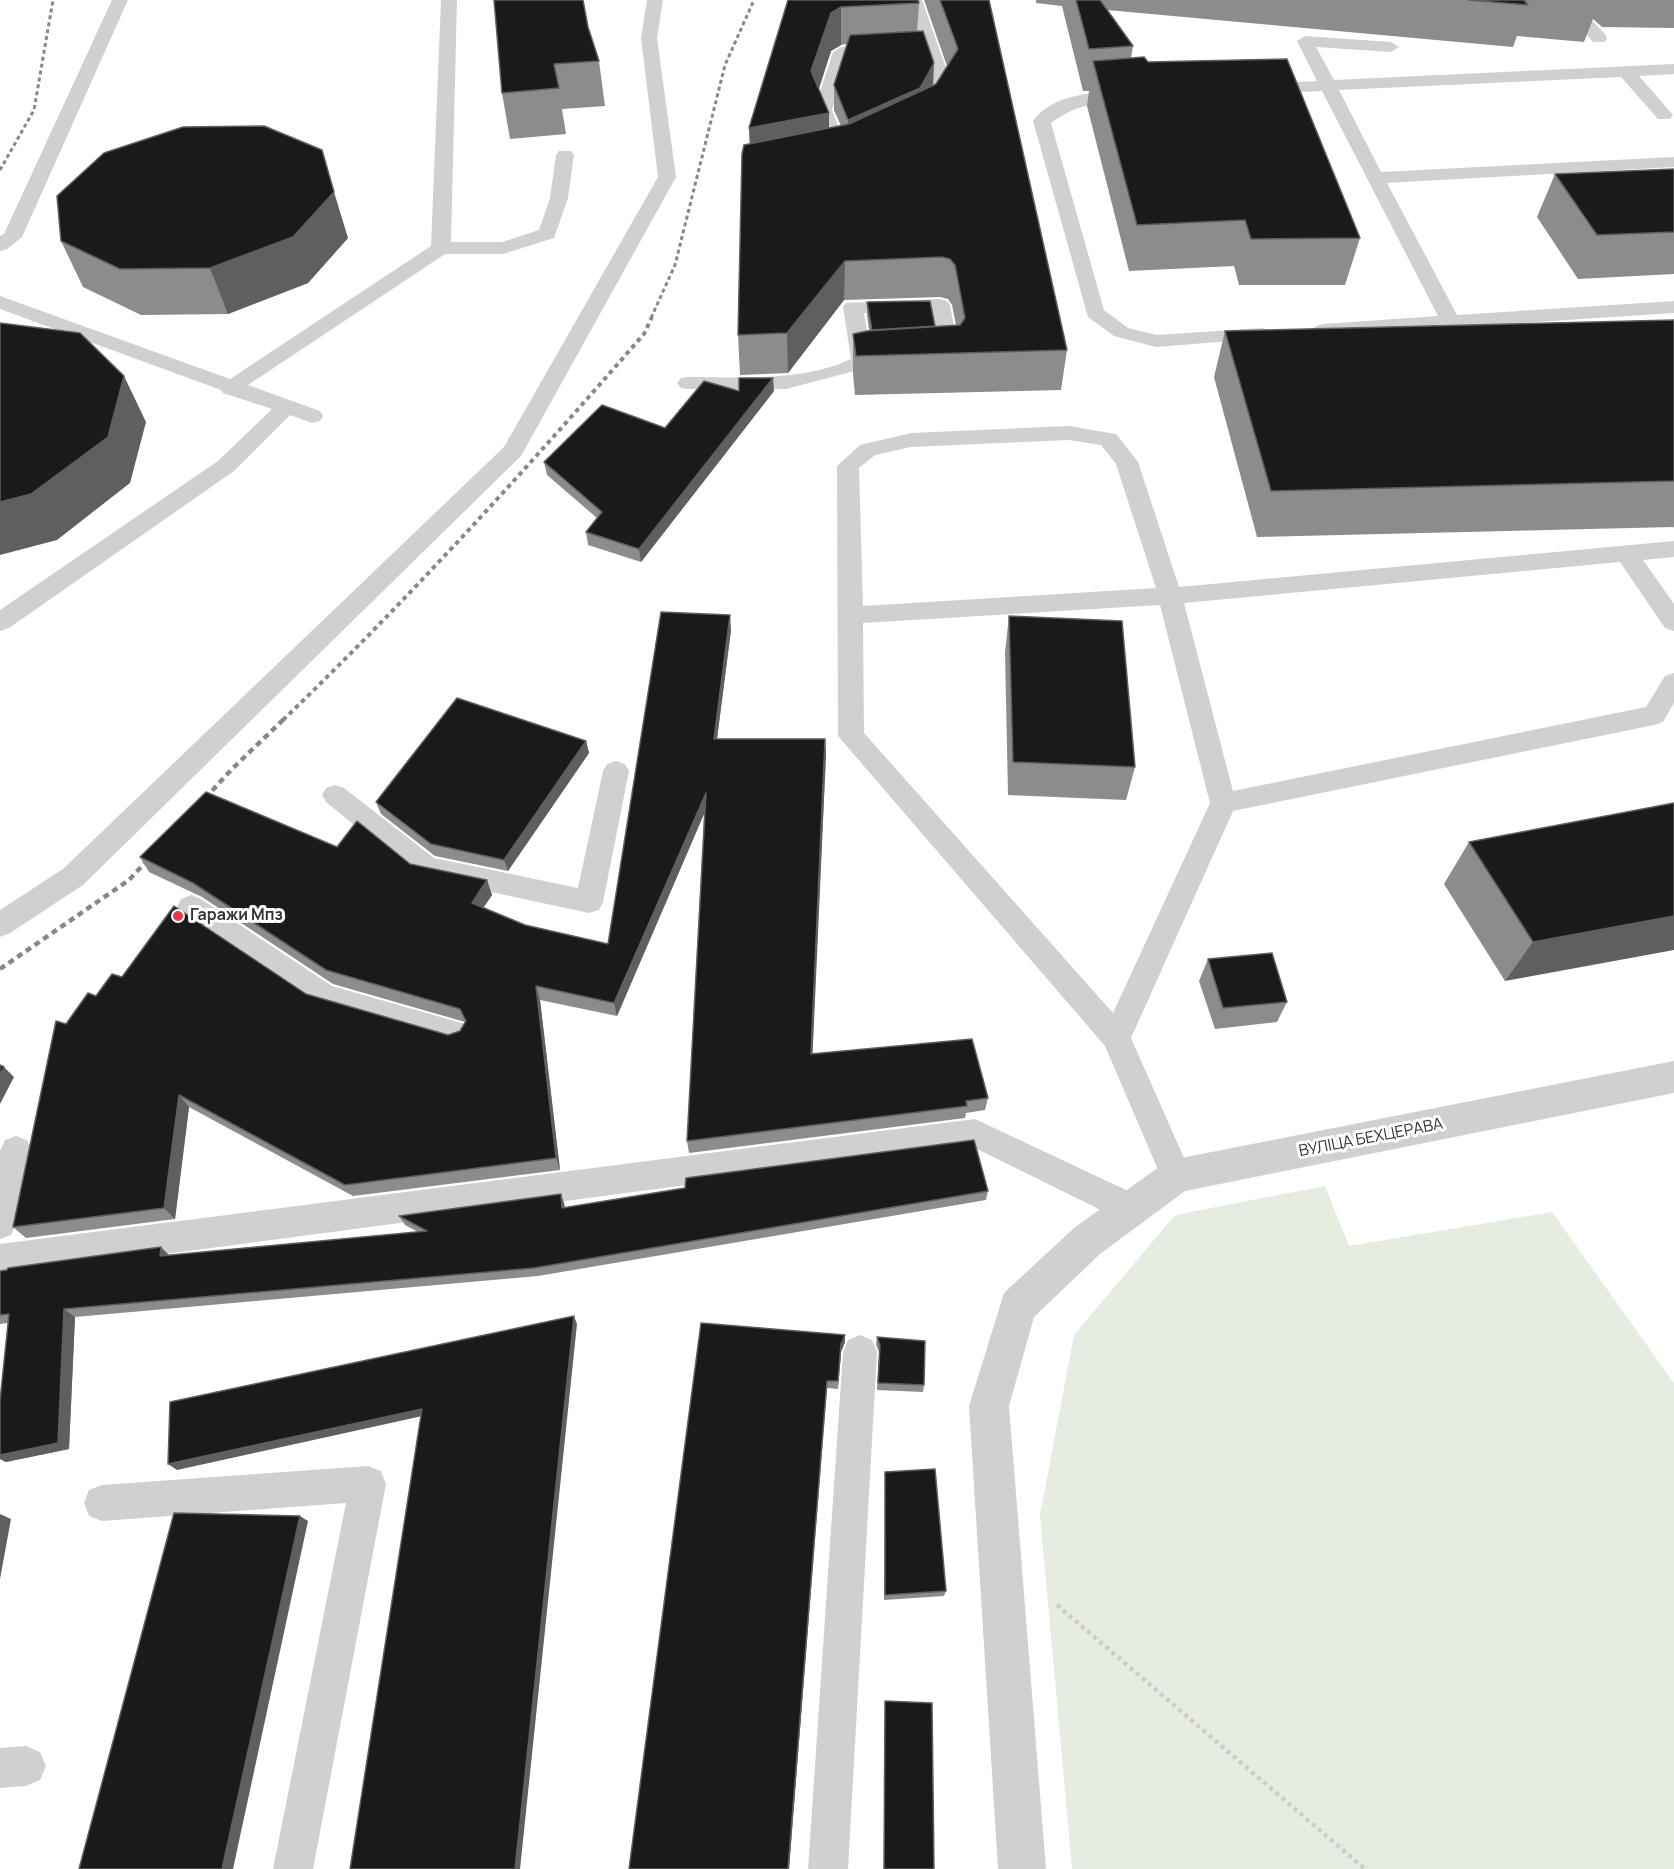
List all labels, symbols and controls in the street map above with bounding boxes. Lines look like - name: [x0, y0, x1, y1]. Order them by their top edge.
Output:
- place label: Гаражи Мпз: [190, 906, 283, 926]
- marker: Гаражи Мпз: [171, 909, 185, 923]
- street label: ВУЛІЦА БЕХЦЕРАВА: [1297, 1115, 1445, 1161]

